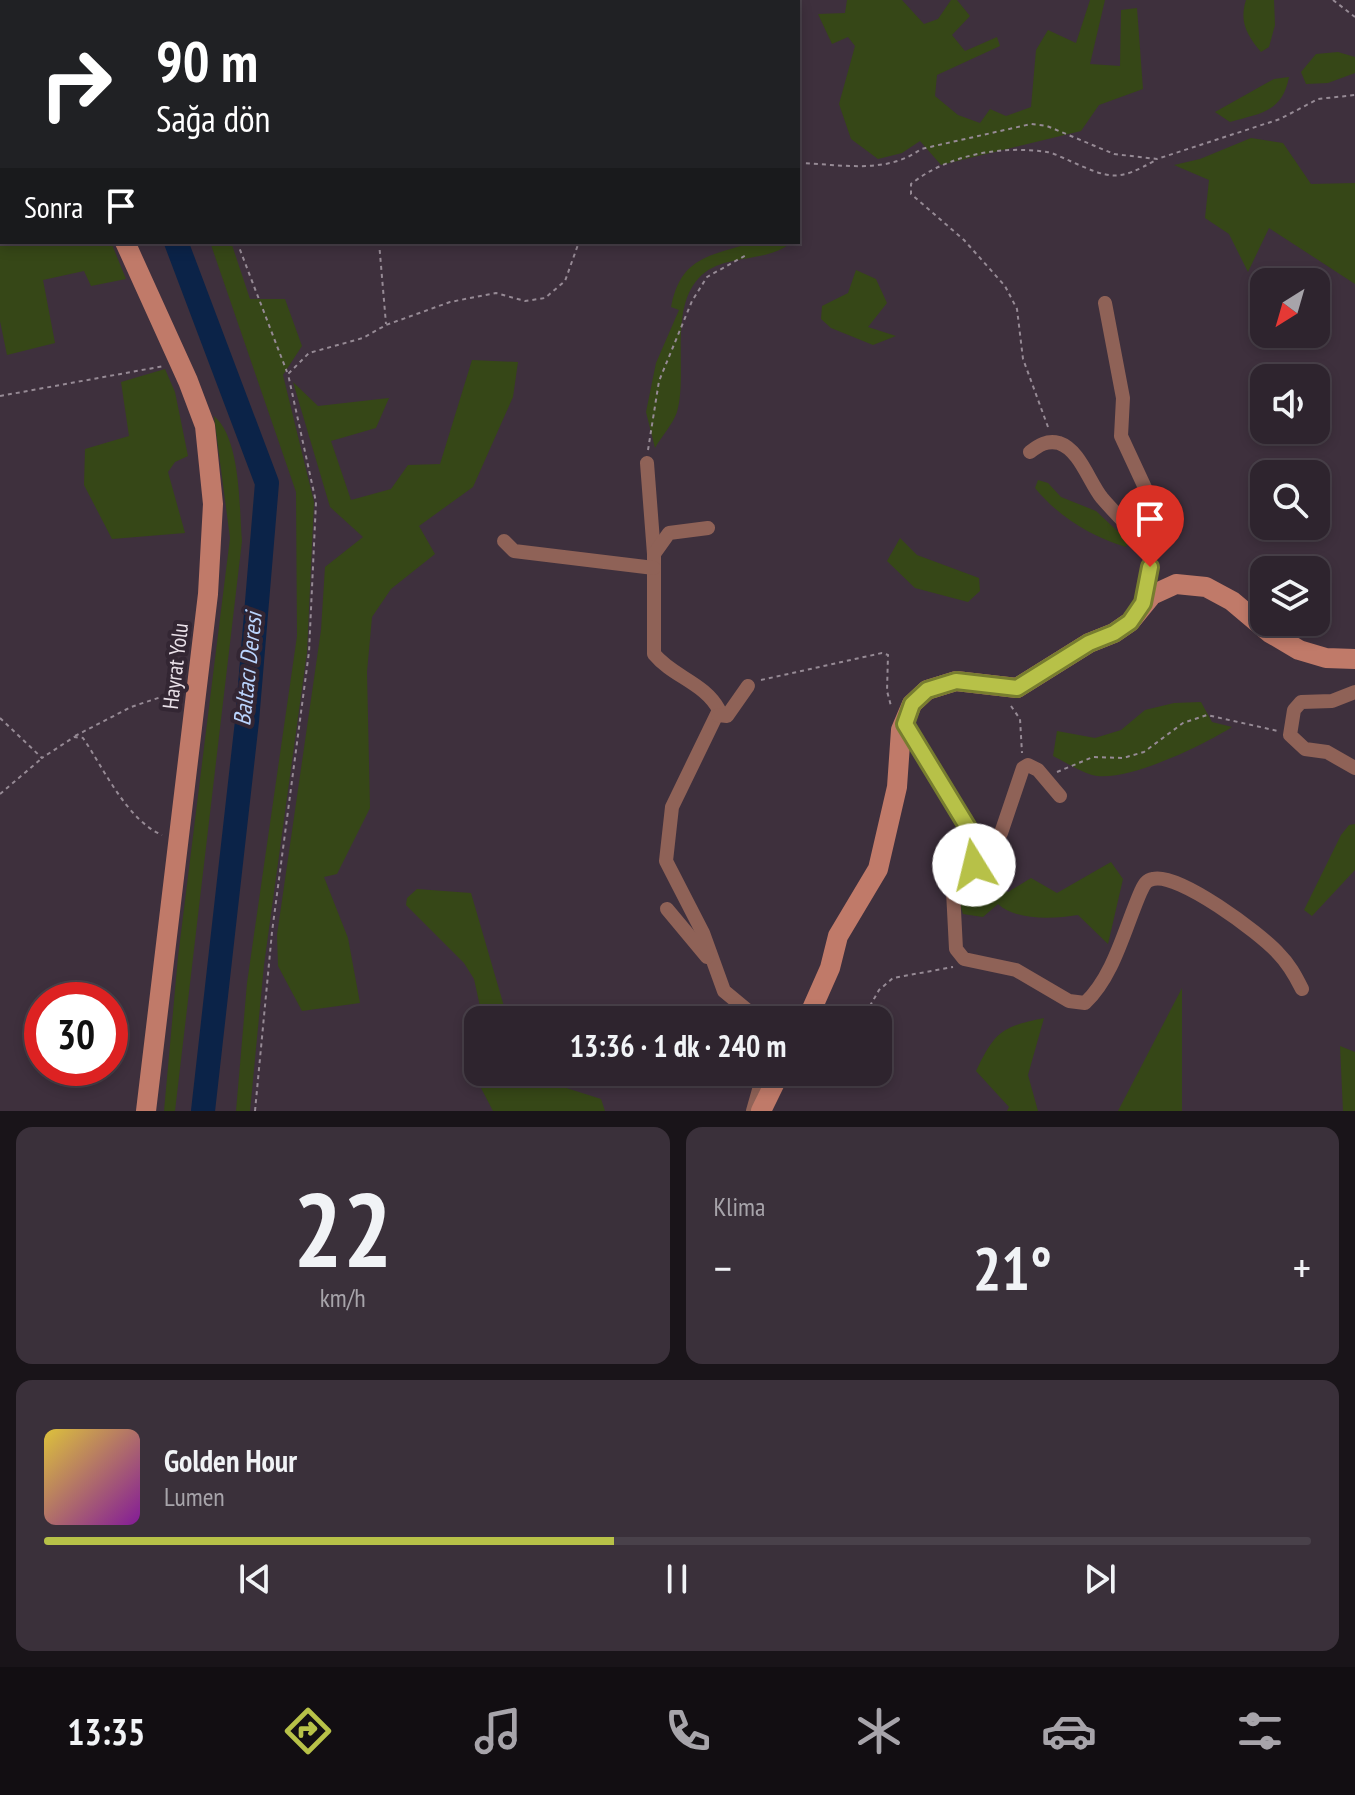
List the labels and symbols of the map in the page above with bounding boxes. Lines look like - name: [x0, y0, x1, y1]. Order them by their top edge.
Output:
- north arrow: [1250, 268, 1330, 348]
- pin: [1116, 485, 1184, 567]
- water label: Baltacı Deresi: [226, 608, 269, 727]
- street label: Hayrat Yolu: [156, 621, 194, 711]
- position arrow: [932, 823, 1016, 907]
- speed limit sign: 30: [24, 982, 128, 1086]

